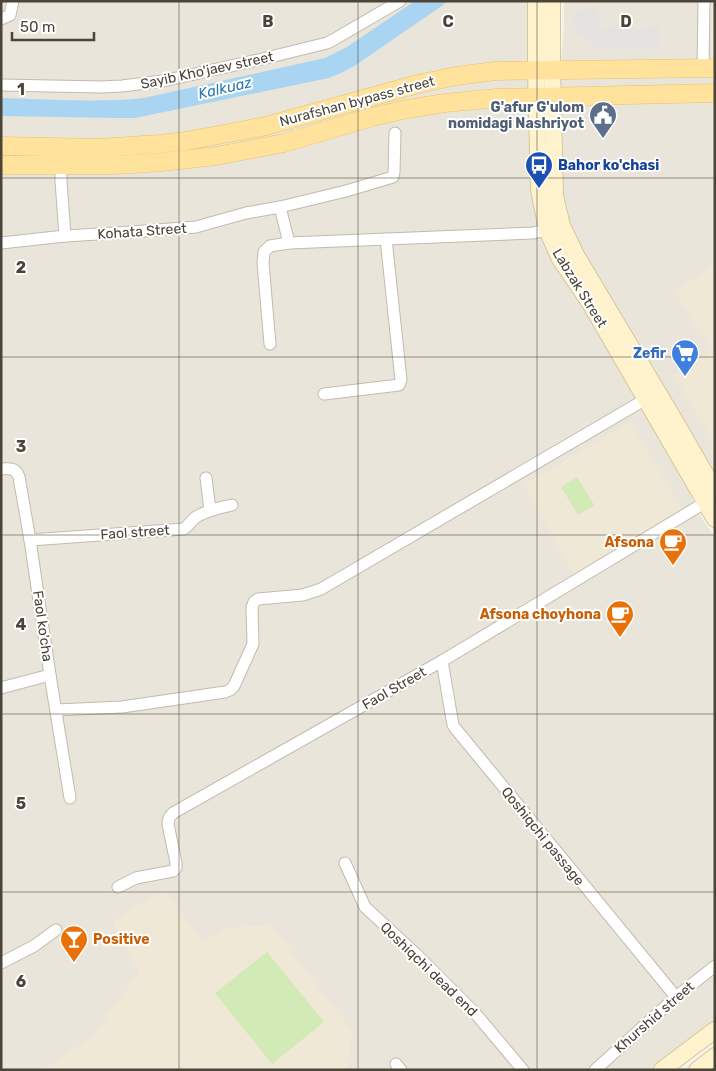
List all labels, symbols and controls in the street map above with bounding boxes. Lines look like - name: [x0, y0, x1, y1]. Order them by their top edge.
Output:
- scale bar: [12, 10, 95, 42]
- text: B: [262, 12, 274, 31]
- text: C: [442, 12, 454, 31]
- text: D: [620, 12, 632, 31]
- text: 50 m: [20, 18, 55, 36]
- street label: Sayib Kho'jaev street: [139, 48, 276, 93]
- street label: Nurafshan bypass street: [278, 72, 437, 130]
- water label: Kalkuaz: [196, 73, 254, 103]
- text: 1: [17, 80, 25, 99]
- place label: G'afur G'ulom nomidagi Nashriyot: [448, 99, 584, 132]
- public building icon: G'afur G'ulom nomidagi Nashriyot: [588, 100, 618, 139]
- bus stop icon: Bahor ko'chasi: [524, 150, 554, 189]
- place label: Bahor ko'chasi: [558, 157, 659, 174]
- street label: Kohata Street: [97, 220, 188, 243]
- street label: Labzak Street: [549, 246, 611, 331]
- text: 2: [16, 258, 26, 277]
- supermarket icon: Zefir: [670, 338, 700, 377]
- place label: Zefir: [633, 345, 667, 362]
- text: 3: [16, 437, 26, 456]
- street label: Faol street: [100, 522, 171, 543]
- cafe icon: Afsona: [658, 527, 688, 566]
- place label: Afsona: [605, 534, 654, 551]
- street label: Faol ko'cha: [29, 589, 56, 663]
- cafe icon: Afsona choyhona: [605, 599, 635, 638]
- place label: Afsona choyhona: [480, 606, 601, 623]
- text: 4: [16, 615, 27, 634]
- street label: Faol Street: [359, 663, 430, 714]
- street label: Qoshiqchi passage: [498, 783, 588, 889]
- text: 5: [16, 794, 26, 813]
- street label: Qoshiqchi dead end: [377, 919, 481, 1020]
- bar icon: Positive: [59, 924, 89, 963]
- place label: Positive: [93, 931, 150, 948]
- text: 6: [16, 972, 26, 991]
- street label: Khurshid street: [611, 978, 698, 1057]

